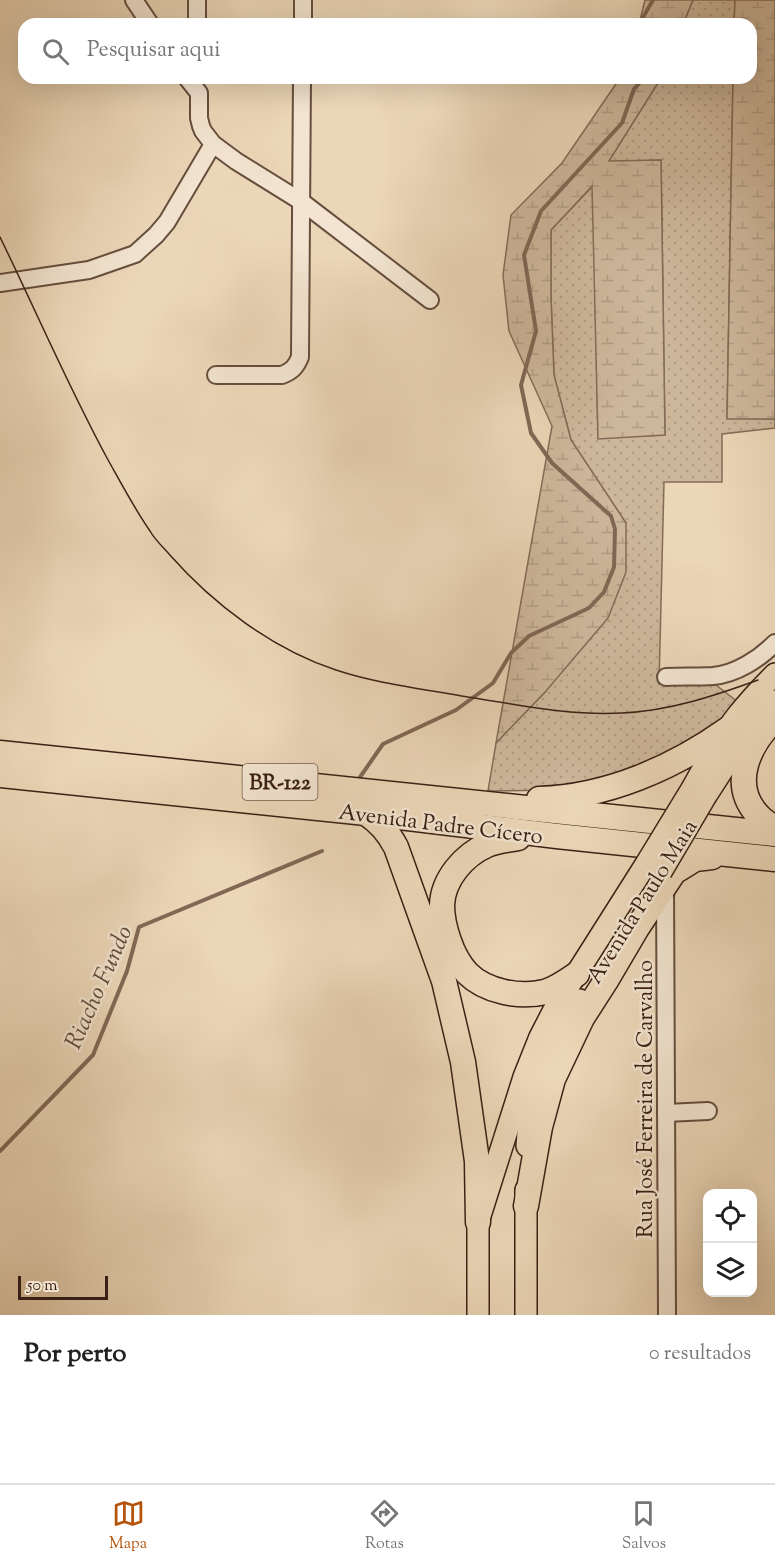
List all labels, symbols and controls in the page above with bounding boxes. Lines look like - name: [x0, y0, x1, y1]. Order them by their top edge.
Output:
- search box: [18, 18, 757, 84]
- icon: search: [39, 35, 72, 68]
- text: Pesquisar aqui: [87, 35, 221, 67]
- road number: BR-122: [242, 764, 318, 800]
- street label: Avenida Padre Cícero: [337, 798, 545, 854]
- street label: Avenida Paulo Maia: [580, 814, 707, 991]
- water label: Riacho Fundo: [57, 921, 142, 1055]
- street label: Rua José Ferreira de Carvalho: [631, 960, 663, 1238]
- map controls: [703, 1189, 757, 1297]
- button: locate: [703, 1189, 757, 1243]
- button: layers: [703, 1243, 757, 1297]
- scale bar: [18, 1273, 108, 1300]
- text: 50 m: [27, 1275, 58, 1298]
- text: Por perto: [24, 1336, 126, 1373]
- text: 0 resultados: [649, 1340, 751, 1369]
- tab: Mapa: [109, 1497, 147, 1556]
- tab: Rotas: [365, 1497, 404, 1556]
- tab: Salvos: [622, 1497, 666, 1556]

